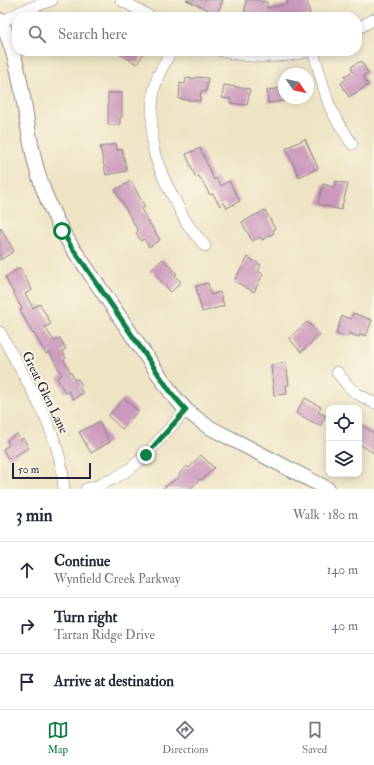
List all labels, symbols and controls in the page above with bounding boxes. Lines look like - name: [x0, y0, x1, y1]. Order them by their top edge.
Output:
- search box: [12, 12, 362, 56]
- icon: search: [26, 23, 48, 45]
- text: Search here: [58, 25, 127, 44]
- north arrow: [278, 68, 314, 104]
- route start: [53, 222, 71, 240]
- street label: Great Glen Lane: [18, 349, 72, 437]
- map controls: [326, 405, 362, 477]
- button: locate: [326, 405, 362, 441]
- button: layers: [326, 441, 362, 477]
- route end: [137, 446, 155, 464]
- scale bar: [12, 461, 91, 480]
- text: 50 m: [18, 463, 39, 476]
- text: 3 min: [16, 505, 53, 526]
- text: Walk · 180 m: [293, 507, 358, 523]
- text: Continue: [54, 552, 110, 571]
- icon: ahead: [16, 559, 38, 581]
- text: 140 m: [327, 562, 358, 578]
- text: Wynfield Creek Parkway: [54, 571, 181, 587]
- text: Turn right: [54, 608, 117, 627]
- icon: right: [16, 615, 38, 637]
- text: 40 m: [332, 618, 358, 634]
- text: Tartan Ridge Drive: [54, 627, 155, 643]
- icon: arrive: [16, 671, 38, 693]
- text: Arrive at destination: [54, 672, 174, 691]
- tab: Map: [47, 719, 69, 756]
- tab: Directions: [162, 719, 209, 756]
- tab: Saved: [302, 719, 327, 756]

